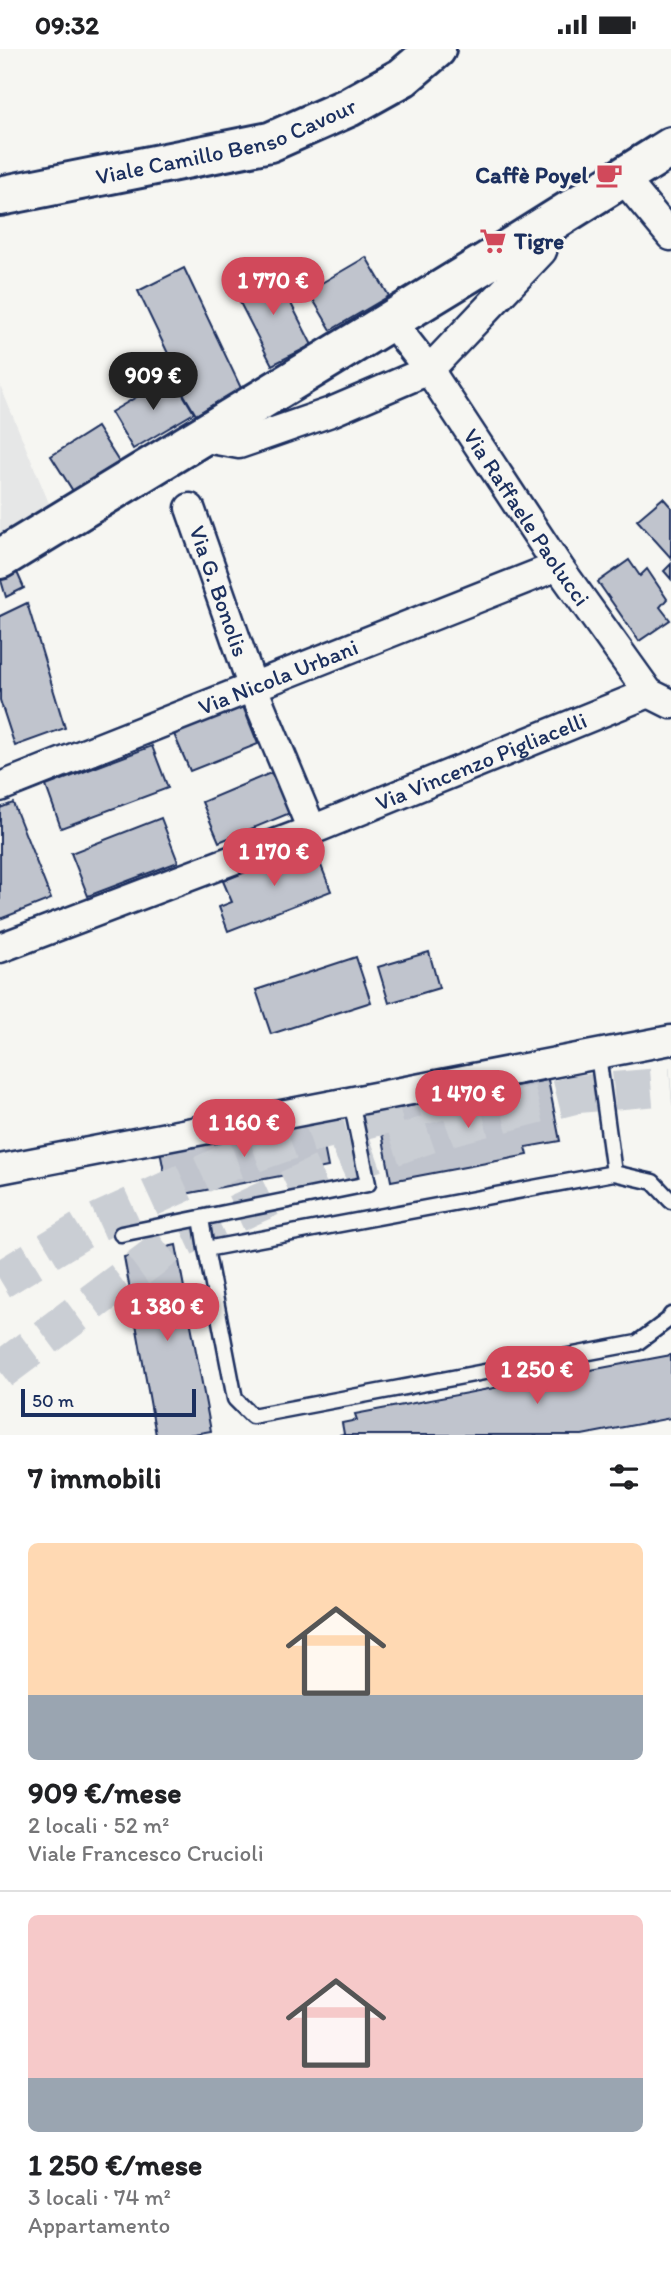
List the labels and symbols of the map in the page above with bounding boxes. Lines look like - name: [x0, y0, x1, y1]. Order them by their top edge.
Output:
- street label: Viale Camillo Benso Cavour: [93, 92, 362, 191]
- cafe icon: Caffè Poyel: [594, 160, 624, 190]
- place label: Caffè Poyel: [475, 161, 588, 189]
- supermarket icon: Tigre: [478, 226, 508, 256]
- place label: Tigre: [513, 227, 564, 255]
- pin: 1 770 €: [208, 257, 338, 317]
- pin: 909 €: [104, 353, 202, 412]
- street label: Via Raffaele Paolucci: [457, 423, 596, 611]
- street label: Via G. Bonolis: [183, 522, 255, 660]
- street label: Via Nicola Urbani: [194, 633, 362, 721]
- street label: Via Vincenzo Pigliacelli: [371, 706, 591, 817]
- pin: 1 170 €: [209, 829, 339, 888]
- pin: 1 470 €: [403, 1070, 533, 1130]
- pin: 1 160 €: [179, 1099, 309, 1159]
- pin: 1 380 €: [102, 1283, 232, 1343]
- pin: 1 250 €: [472, 1347, 602, 1406]
- scale bar: [21, 1386, 196, 1418]

